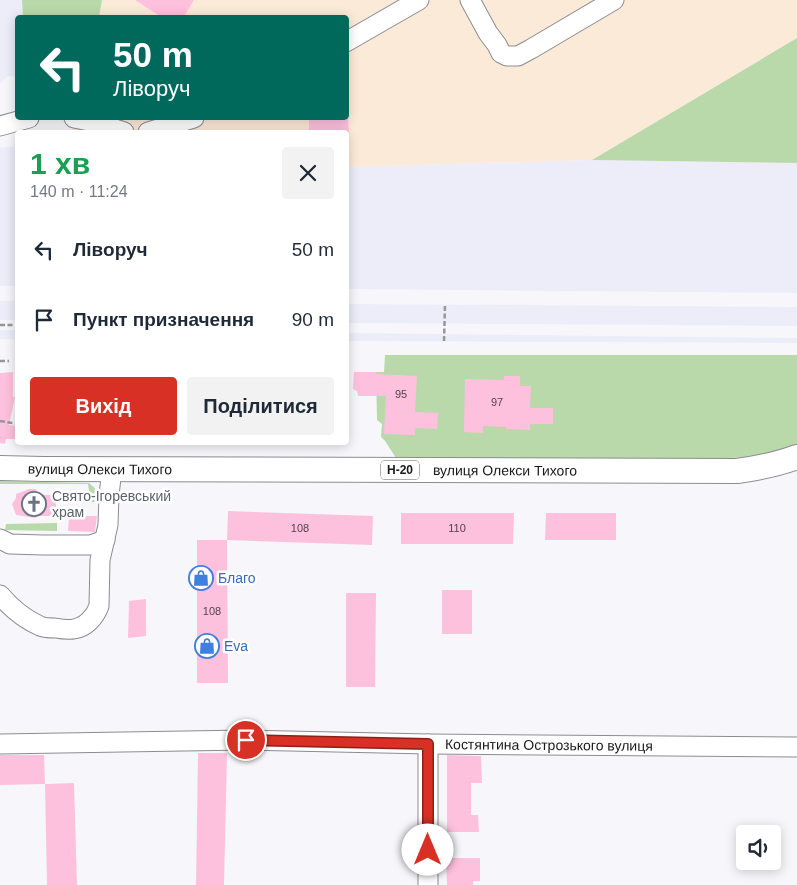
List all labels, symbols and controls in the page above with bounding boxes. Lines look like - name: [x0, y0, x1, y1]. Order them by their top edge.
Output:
- icon: left: [30, 35, 95, 100]
- text: 50 m: [113, 35, 193, 74]
- text: Ліворуч: [113, 76, 190, 101]
- text: 1 хв: [30, 147, 90, 180]
- button: close: [282, 147, 334, 199]
- text: 140 m · 11:24: [30, 183, 128, 200]
- icon: left: [30, 236, 58, 264]
- text: Ліворуч: [73, 239, 148, 260]
- text: 50 m: [292, 239, 334, 260]
- icon: arrive: [30, 306, 58, 334]
- text: Пункт призначення: [73, 309, 254, 330]
- text: 90 m: [292, 309, 334, 330]
- button: Вихід: [30, 377, 177, 435]
- button: Поділитися: [187, 377, 334, 435]
- house number: 95: [395, 388, 407, 400]
- house number: 97: [491, 396, 503, 408]
- road number: Н-20: [381, 460, 419, 480]
- street label: вулиця Олекси Тихого: [28, 461, 172, 477]
- street label: вулиця Олекси Тихого: [433, 462, 577, 479]
- place label: Свято-Ігоревський храм: [52, 488, 171, 520]
- church icon: Свято-Ігоревський храм: [21, 491, 47, 517]
- house number: 108: [291, 522, 309, 534]
- house number: 110: [448, 522, 466, 534]
- shop icon: Благо: [188, 565, 214, 591]
- place label: Благо: [218, 570, 256, 586]
- house number: 108: [203, 605, 221, 617]
- shop icon: Eva: [194, 633, 220, 659]
- place label: Eva: [224, 638, 248, 654]
- pin: [225, 719, 267, 761]
- icon: arrive: [232, 726, 260, 754]
- street label: Костянтина Острозького вулиця: [445, 736, 653, 754]
- position arrow: [401, 823, 453, 875]
- map controls: [736, 825, 781, 870]
- button: sound: [736, 825, 781, 870]

